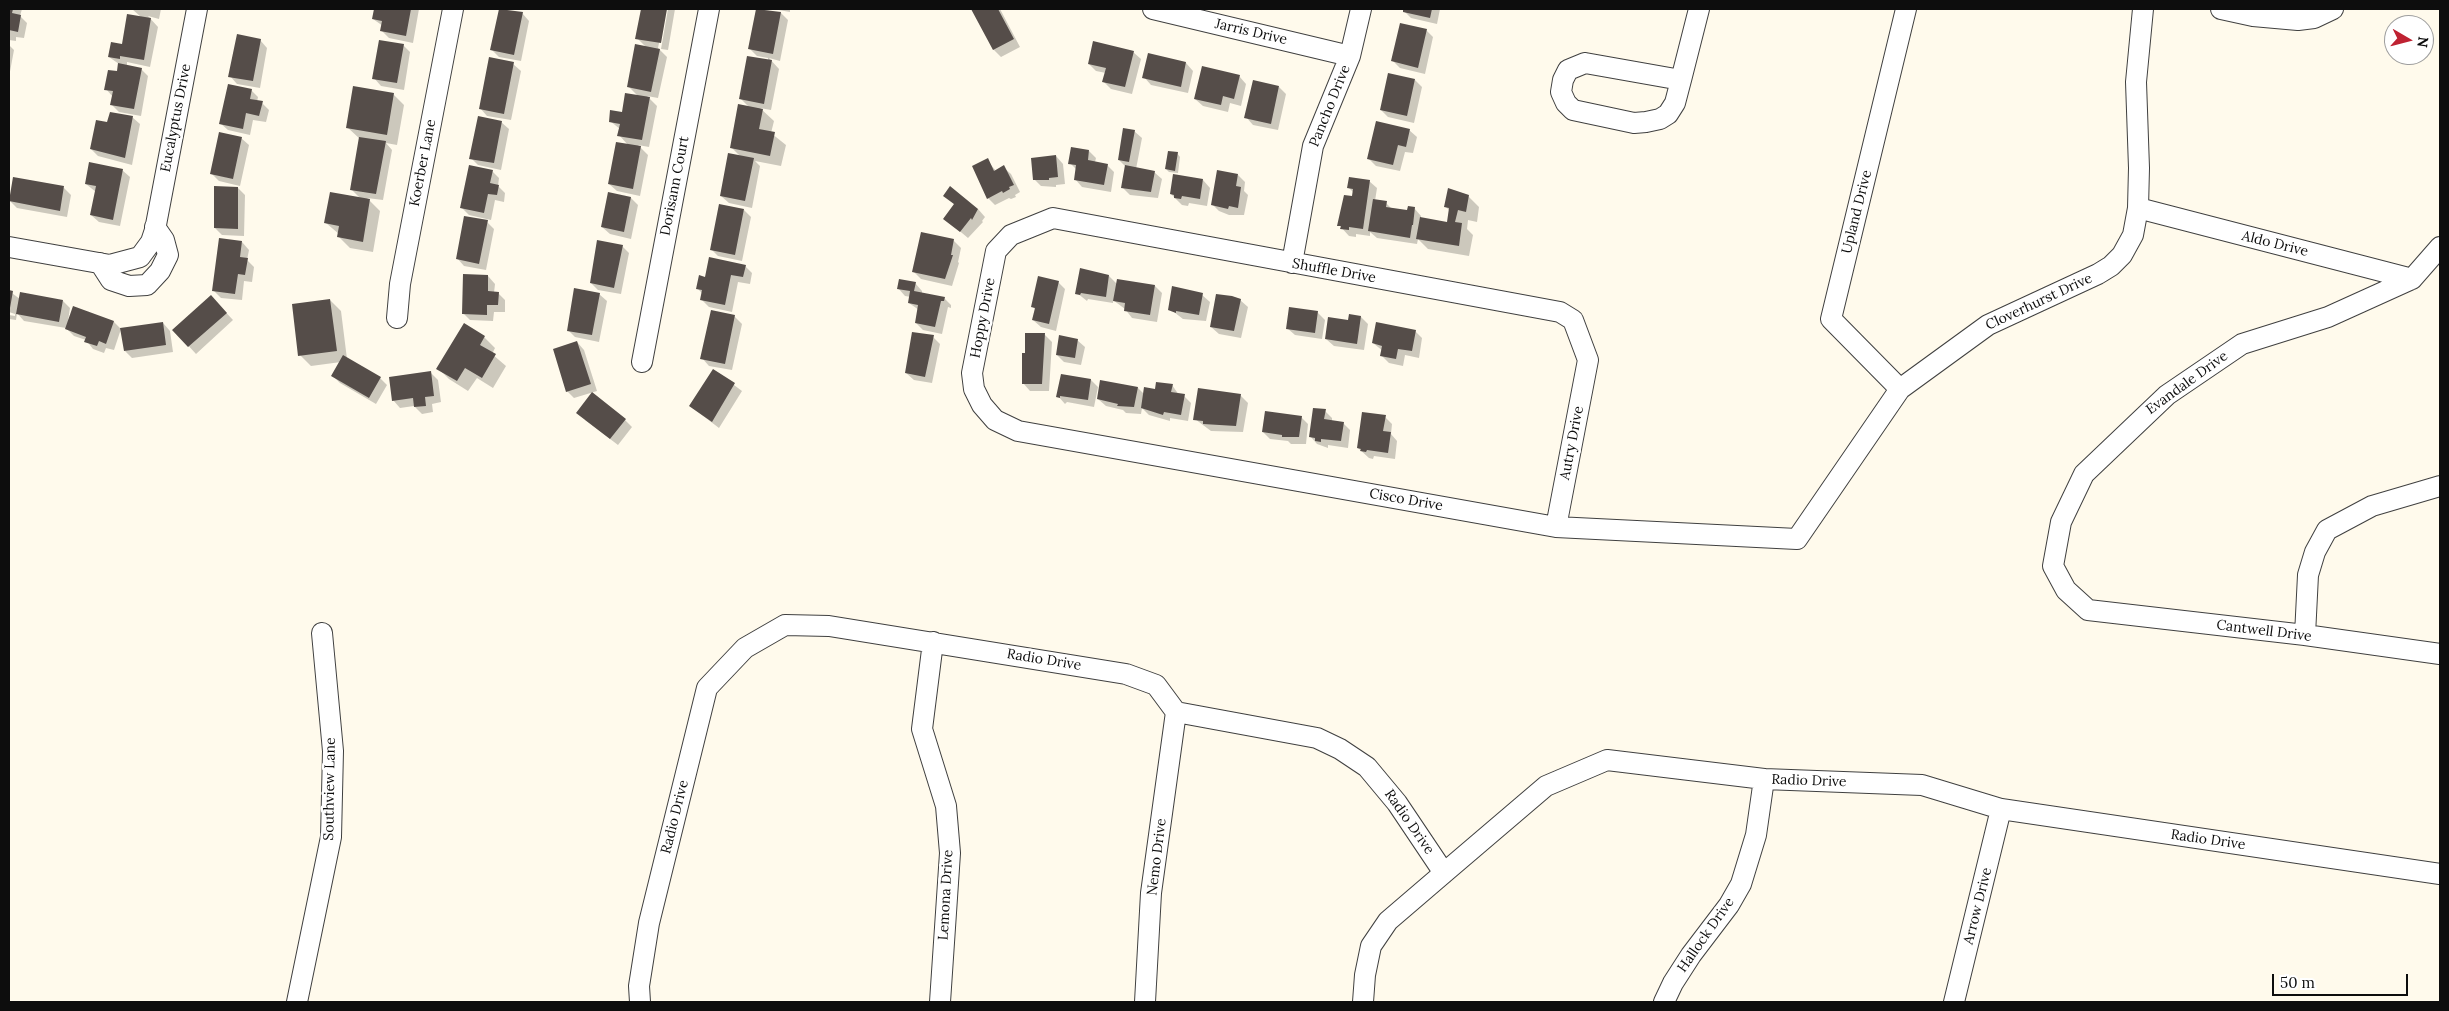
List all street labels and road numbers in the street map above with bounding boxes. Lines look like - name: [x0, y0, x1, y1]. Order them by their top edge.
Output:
- street label: Jarris Drive: [1213, 16, 1289, 48]
- street label: Eucalyptus Drive: [157, 62, 195, 174]
- street label: Pancho Drive: [1306, 63, 1354, 149]
- street label: Koerber Lane: [406, 118, 440, 208]
- street label: Dorisann Court: [657, 135, 693, 237]
- street label: Upland Drive: [1839, 168, 1875, 256]
- street label: Aldo Drive: [2240, 228, 2310, 260]
- street label: Shuffle Drive: [1291, 255, 1377, 287]
- street label: Cloverhurst Drive: [1983, 270, 2095, 334]
- street label: Hoppy Drive: [967, 276, 999, 360]
- street label: Evandale Drive: [2143, 348, 2231, 418]
- street label: Autry Drive: [1557, 405, 1587, 481]
- street label: Cisco Drive: [1368, 485, 1444, 515]
- street label: Cantwell Drive: [2215, 617, 2313, 645]
- street label: Radio Drive: [1006, 646, 1082, 674]
- street label: Southview Lane: [321, 737, 339, 841]
- street label: Radio Drive: [1771, 771, 1847, 791]
- street label: Radio Drive: [658, 778, 692, 856]
- street label: Radio Drive: [1381, 786, 1437, 858]
- street label: Nemo Drive: [1144, 818, 1170, 896]
- street label: Radio Drive: [2170, 826, 2246, 854]
- street label: Lemona Drive: [935, 849, 957, 941]
- street label: Arrow Drive: [1960, 866, 1996, 946]
- street label: Hallock Drive: [1674, 894, 1738, 976]

